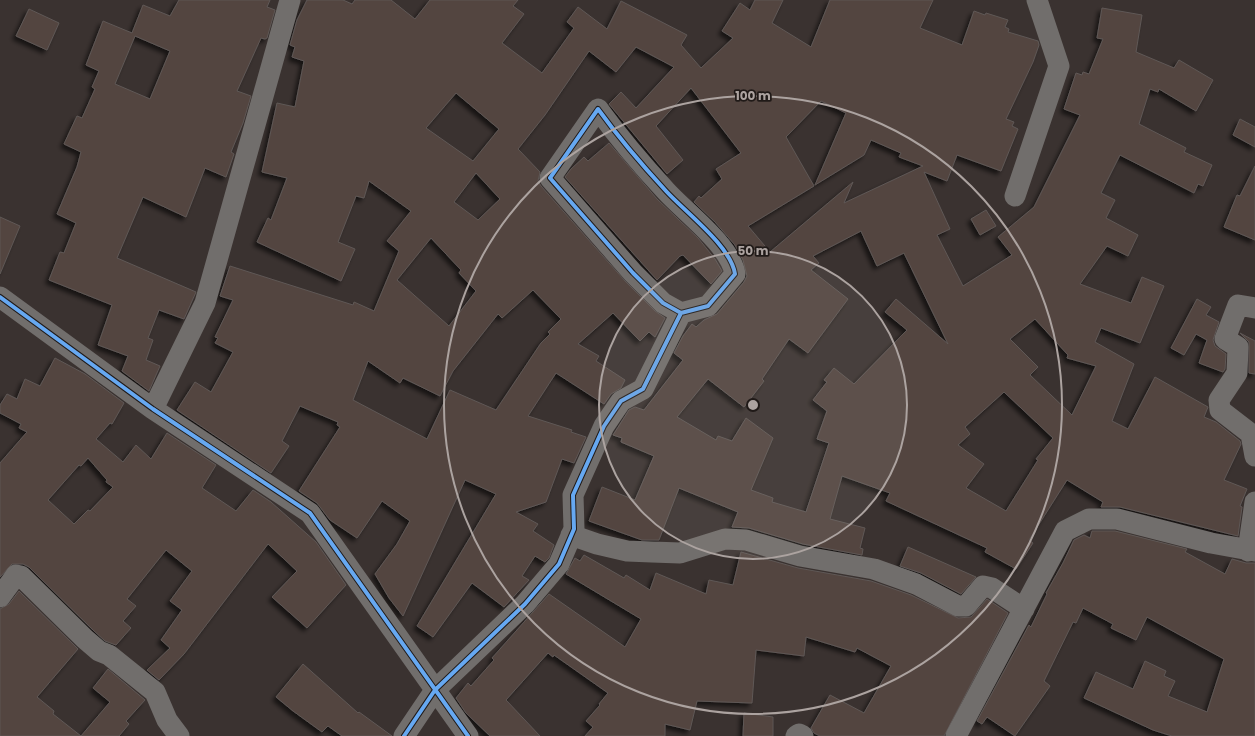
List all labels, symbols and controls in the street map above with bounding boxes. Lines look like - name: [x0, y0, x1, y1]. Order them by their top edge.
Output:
- text: 100 m: [735, 87, 771, 104]
- text: 50 m: [738, 242, 769, 259]
- centre of rings: [746, 398, 760, 412]

